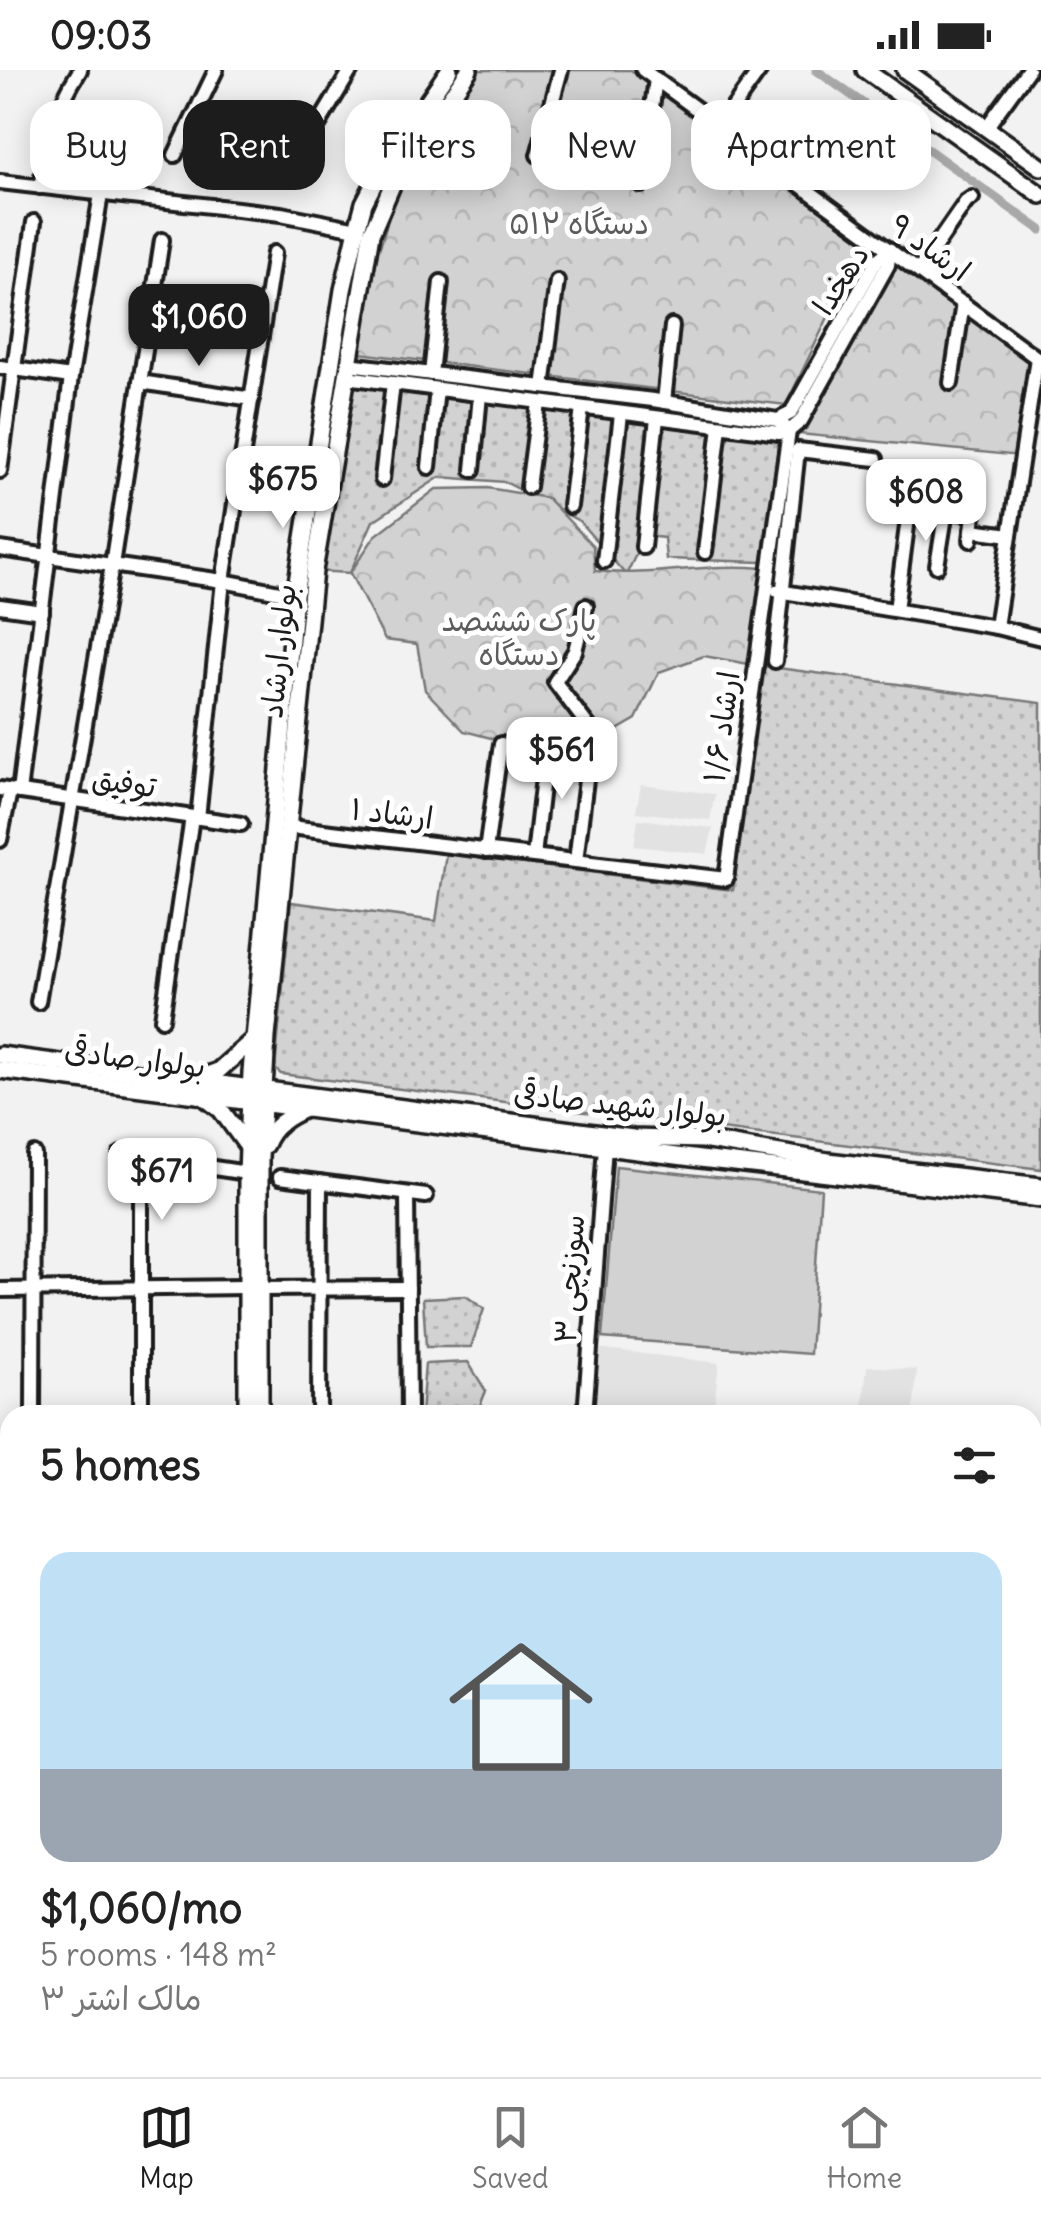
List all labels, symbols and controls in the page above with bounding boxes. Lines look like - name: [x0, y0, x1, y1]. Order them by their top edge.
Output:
- text: 09:03: [50, 12, 152, 59]
- chip: Buy: [30, 100, 163, 190]
- chip: Rent: [183, 100, 325, 190]
- chip: Filters: [345, 100, 511, 190]
- chip: New: [531, 100, 671, 190]
- chip: Apartment: [691, 100, 931, 190]
- park label: ۵۱۲ دستگاه: [509, 204, 649, 242]
- street label: ارشاد ۹: [883, 205, 978, 289]
- street label: دهخدا: [803, 237, 877, 322]
- pin: $1,060: [118, 284, 280, 369]
- text: $1,060: [150, 296, 248, 337]
- pin: $675: [224, 446, 342, 531]
- text: $675: [248, 458, 318, 499]
- pin: $608: [867, 459, 985, 544]
- text: $608: [888, 471, 964, 512]
- street label: بولوار ارشاد: [252, 582, 306, 720]
- park label: پارک‌ ششصد دستگاه: [441, 601, 597, 673]
- street label: ارشاد ۱/۶: [694, 669, 748, 785]
- pin: $561: [503, 717, 621, 802]
- text: $561: [528, 729, 596, 770]
- street label: توفیق: [90, 759, 159, 805]
- street label: ارشاد ۱: [349, 789, 435, 837]
- street label: بولوار صادقی: [62, 1031, 208, 1087]
- street label: بولوار شهید صادقی: [512, 1074, 728, 1136]
- pin: $671: [103, 1138, 221, 1223]
- text: $671: [130, 1150, 194, 1191]
- street label: سوزنچی ۳: [546, 1213, 593, 1345]
- icon: filters: [947, 1438, 1002, 1493]
- text: 5 homes: [40, 1439, 201, 1491]
- icon: home: [431, 1617, 611, 1797]
- text: $1,060/mo: [40, 1882, 242, 1934]
- text: 5 rooms · 148 m²: [40, 1934, 277, 1975]
- text: مالک اشتر ۳: [40, 1978, 202, 2019]
- tab: Map: [139, 2100, 194, 2196]
- tab: Saved: [472, 2100, 549, 2196]
- tab: Home: [827, 2100, 902, 2196]

